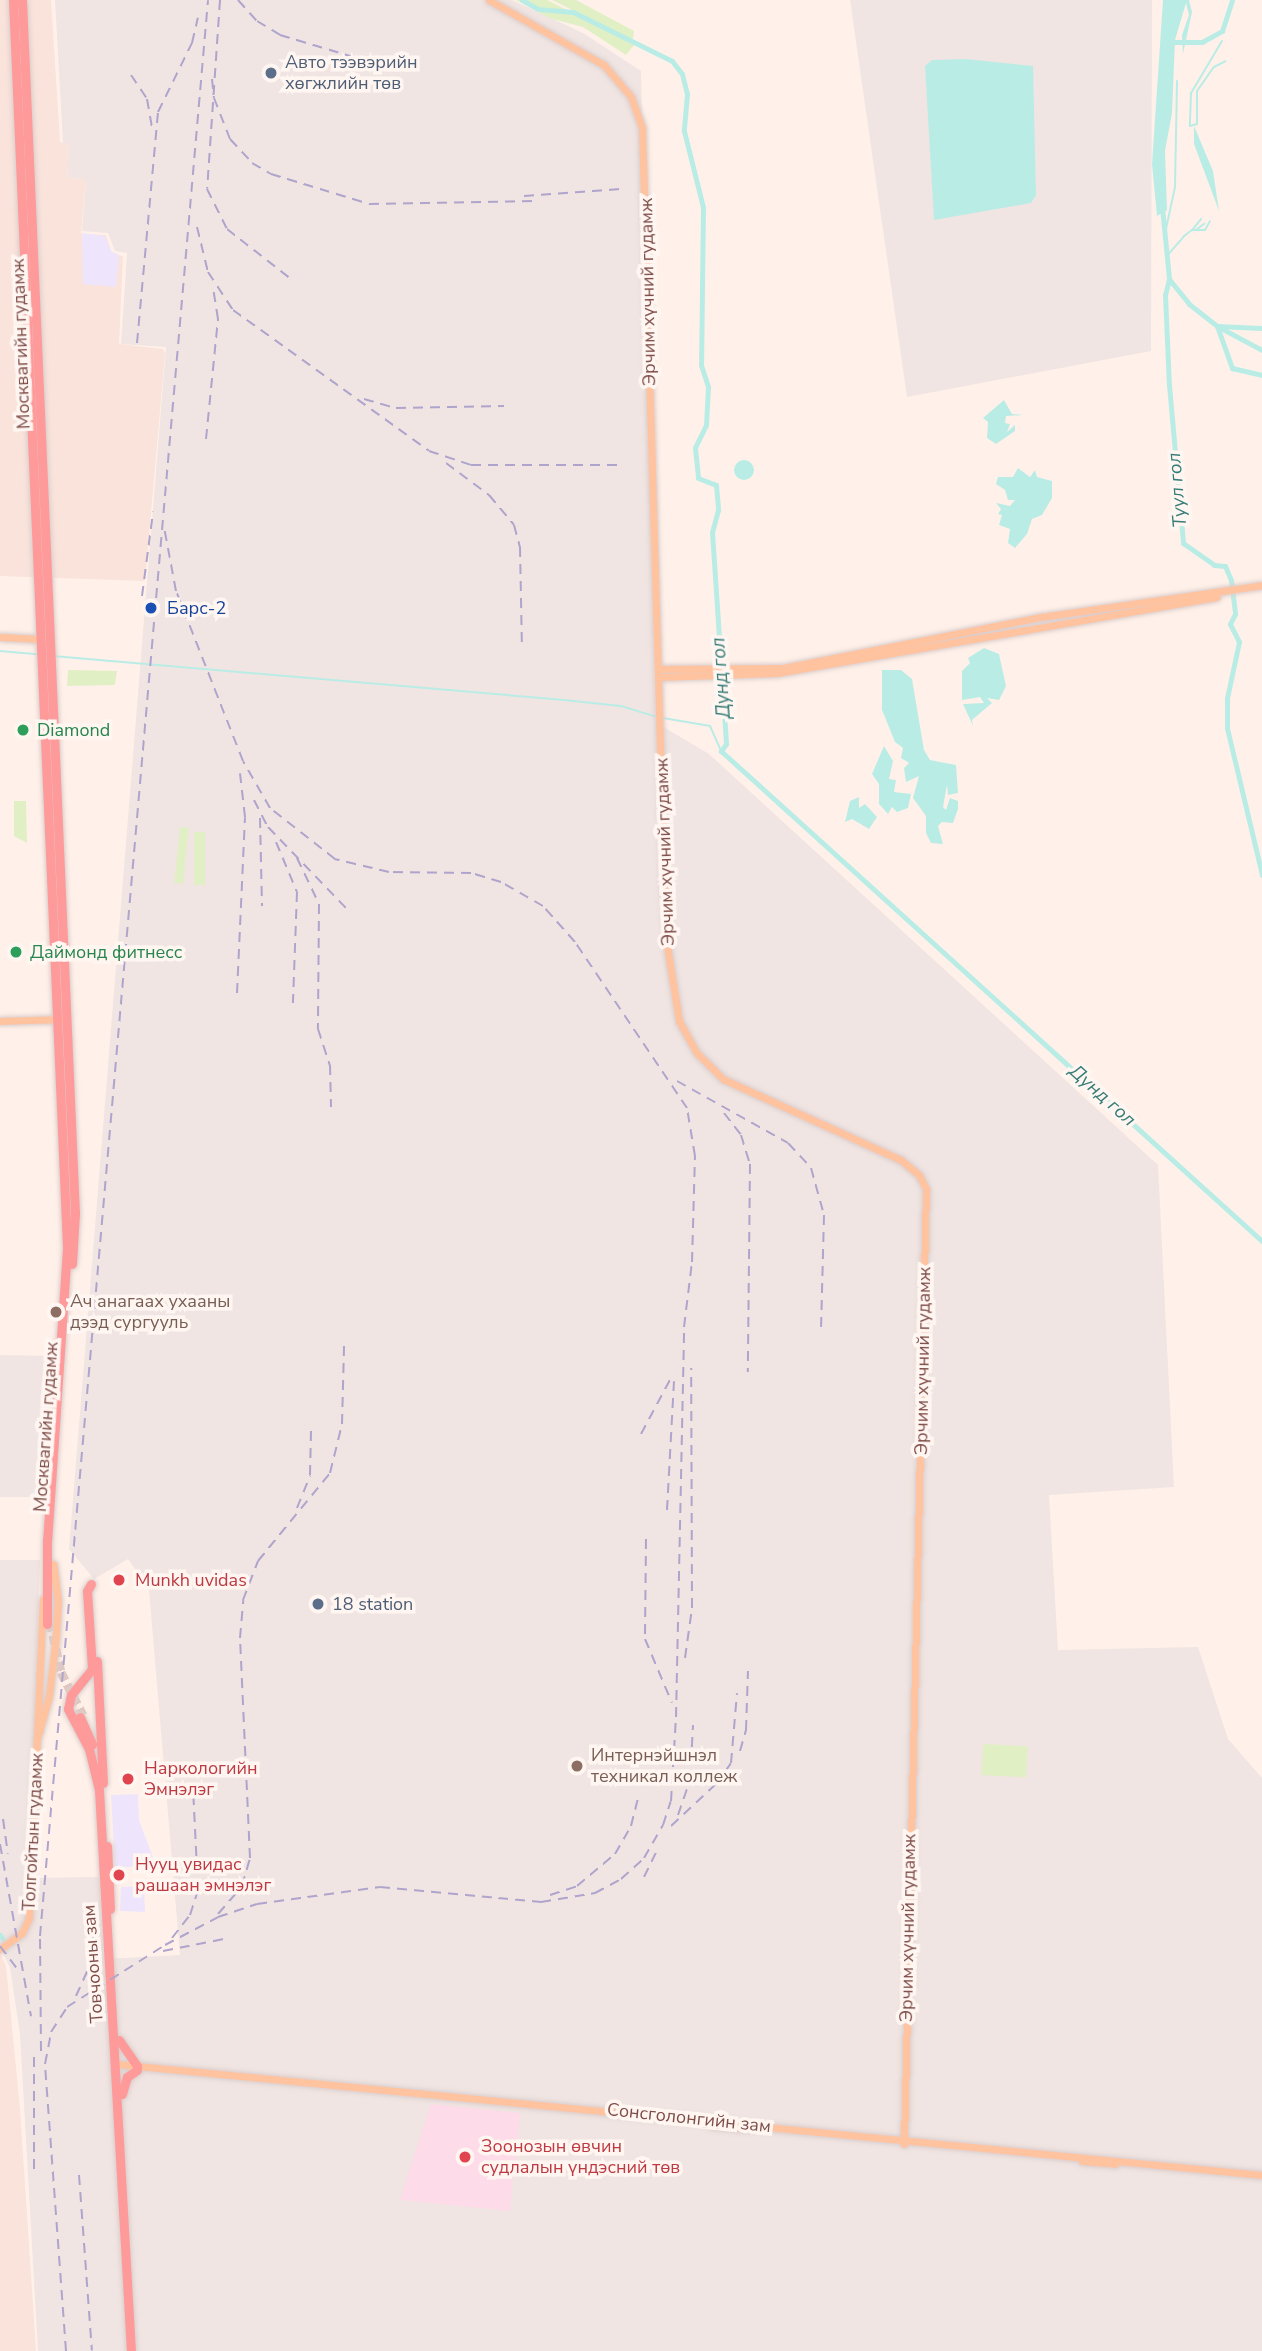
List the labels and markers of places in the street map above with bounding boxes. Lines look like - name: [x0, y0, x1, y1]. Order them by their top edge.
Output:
- place label: Авто тээвэрийн хөгжлийн төв: [285, 52, 417, 94]
- marker: Авто тээвэрийн хөгжлийн төв: [263, 65, 279, 81]
- place label: Барс-2: [167, 597, 226, 619]
- marker: Барс-2: [141, 598, 161, 618]
- place label: Diamond: [37, 719, 110, 741]
- marker: Diamond: [15, 722, 31, 738]
- place label: Даймонд фитнесс: [30, 941, 182, 963]
- marker: Даймонд фитнесс: [8, 944, 24, 960]
- place label: Ач анагаах ухааны дээд сургууль: [70, 1291, 230, 1334]
- marker: Ач анагаах ухааны дээд сургууль: [48, 1304, 64, 1320]
- place label: Munkh uvidas: [135, 1569, 247, 1591]
- marker: Munkh uvidas: [109, 1570, 129, 1590]
- place label: 18 station: [332, 1593, 413, 1615]
- marker: 18 station: [310, 1596, 326, 1612]
- place label: Интернэйшнэл техникал коллеж: [591, 1745, 737, 1788]
- place label: Наркологийн Эмнэлэг: [144, 1758, 257, 1800]
- marker: Интернэйшнэл техникал коллеж: [569, 1758, 585, 1774]
- marker: Наркологийн Эмнэлэг: [118, 1769, 138, 1789]
- place label: Нууц увидас рашаан эмнэлэг: [135, 1854, 271, 1896]
- marker: Нууц увидас рашаан эмнэлэг: [109, 1865, 129, 1885]
- place label: Зоонозын өвчин судлалын үндэсний төв: [481, 2136, 680, 2178]
- marker: Зоонозын өвчин судлалын үндэсний төв: [455, 2147, 475, 2167]

